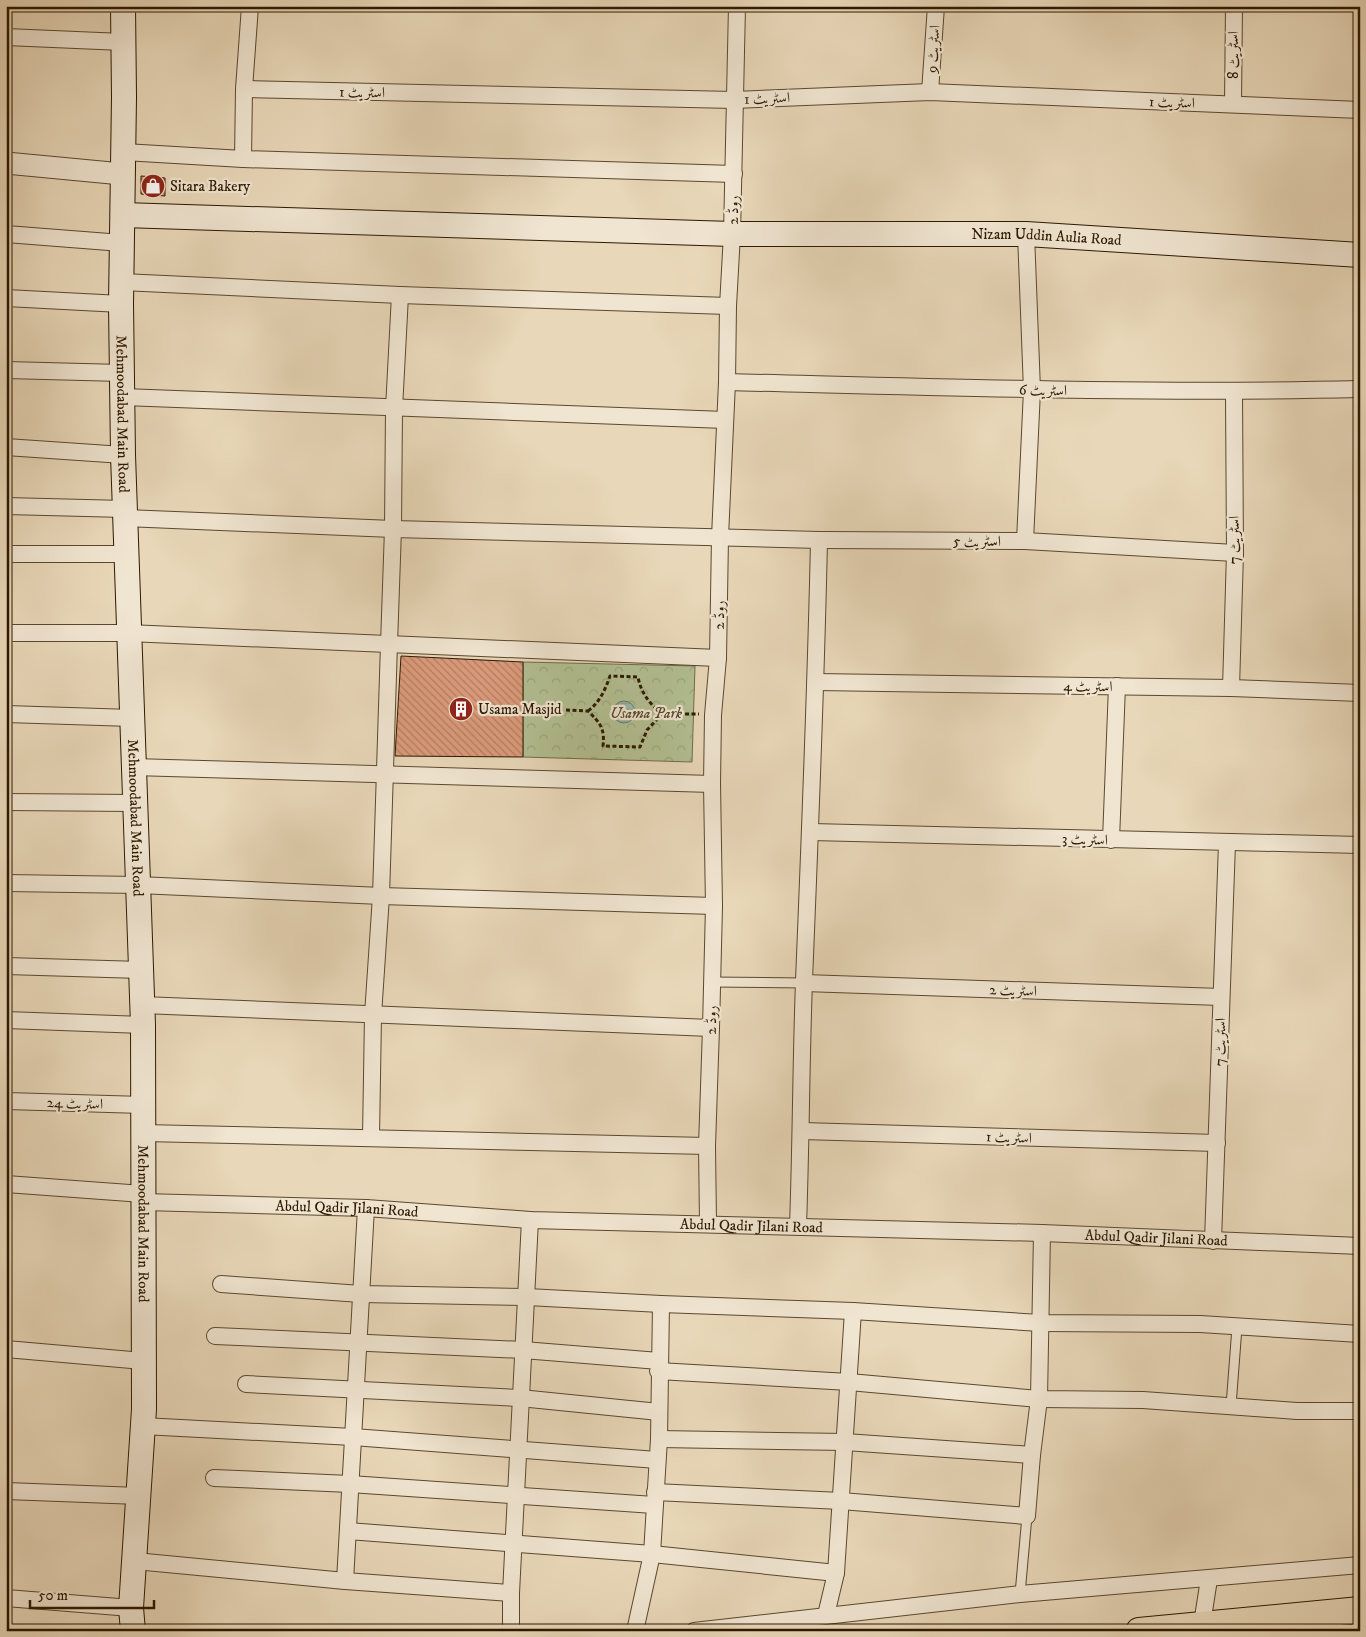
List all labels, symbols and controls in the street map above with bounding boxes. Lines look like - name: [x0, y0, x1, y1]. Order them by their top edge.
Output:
- street label: اسٹریٹ 9: [922, 24, 945, 75]
- street label: اسٹریٹ 8: [1224, 31, 1243, 79]
- street label: اسٹریٹ 1: [339, 83, 385, 102]
- street label: اسٹریٹ 1: [744, 88, 790, 109]
- street label: اسٹریٹ 1: [1149, 92, 1195, 113]
- shop icon: Sitara Bakery: [140, 173, 166, 199]
- place label: Sitara Bakery: [170, 177, 251, 196]
- street label: روڈ 2: [724, 195, 743, 225]
- street label: Nizam Uddin Aulia Road: [972, 225, 1123, 250]
- street label: Mehmoodabad Main Road: [111, 335, 133, 494]
- street label: اسٹریٹ 6: [1019, 381, 1067, 400]
- street label: اسٹریٹ 7: [1225, 516, 1244, 564]
- street label: اسٹریٹ 5: [953, 532, 1001, 551]
- street label: روڈ 2: [710, 600, 729, 630]
- street label: اسٹریٹ 4: [1063, 677, 1113, 696]
- building icon: Usama Masjid: [448, 696, 474, 722]
- place label: Usama Masjid: [478, 700, 562, 719]
- park label: Usama Park: [610, 704, 683, 723]
- street label: Mehmoodabad Main Road: [123, 739, 148, 897]
- street label: اسٹریٹ 3: [1062, 829, 1108, 850]
- street label: اسٹریٹ 2: [989, 980, 1037, 1001]
- street label: روڈ 2: [702, 1005, 721, 1035]
- street label: اسٹریٹ 7: [1211, 1018, 1230, 1066]
- street label: اسٹریٹ 24: [46, 1093, 104, 1114]
- street label: اسٹریٹ 1: [986, 1127, 1032, 1148]
- street label: Mehmoodabad Main Road: [133, 1145, 153, 1303]
- street label: Abdul Qadir Jilani Road: [275, 1197, 420, 1222]
- street label: Abdul Qadir Jilani Road: [680, 1215, 824, 1237]
- street label: Abdul Qadir Jilani Road: [1084, 1226, 1229, 1251]
- scale bar: [30, 1577, 154, 1609]
- text: 50 m: [38, 1586, 68, 1605]

